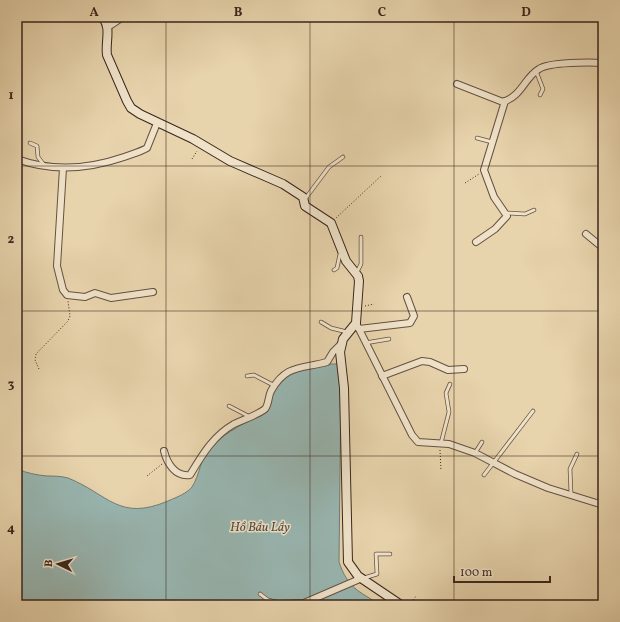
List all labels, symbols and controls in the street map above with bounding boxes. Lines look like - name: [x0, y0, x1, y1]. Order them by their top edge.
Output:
- text: A: [89, 4, 99, 22]
- text: B: [234, 4, 243, 22]
- text: C: [378, 4, 386, 22]
- text: D: [521, 4, 531, 22]
- text: 1: [8, 87, 14, 105]
- text: 2: [8, 231, 15, 249]
- text: 3: [8, 376, 15, 394]
- water label: Hồ Bầu Lầy: [230, 519, 290, 537]
- text: 4: [7, 520, 15, 538]
- north arrow: [38, 544, 78, 584]
- scale bar: [454, 558, 550, 584]
- text: B: [42, 559, 57, 568]
- text: 100 m: [460, 565, 493, 581]

